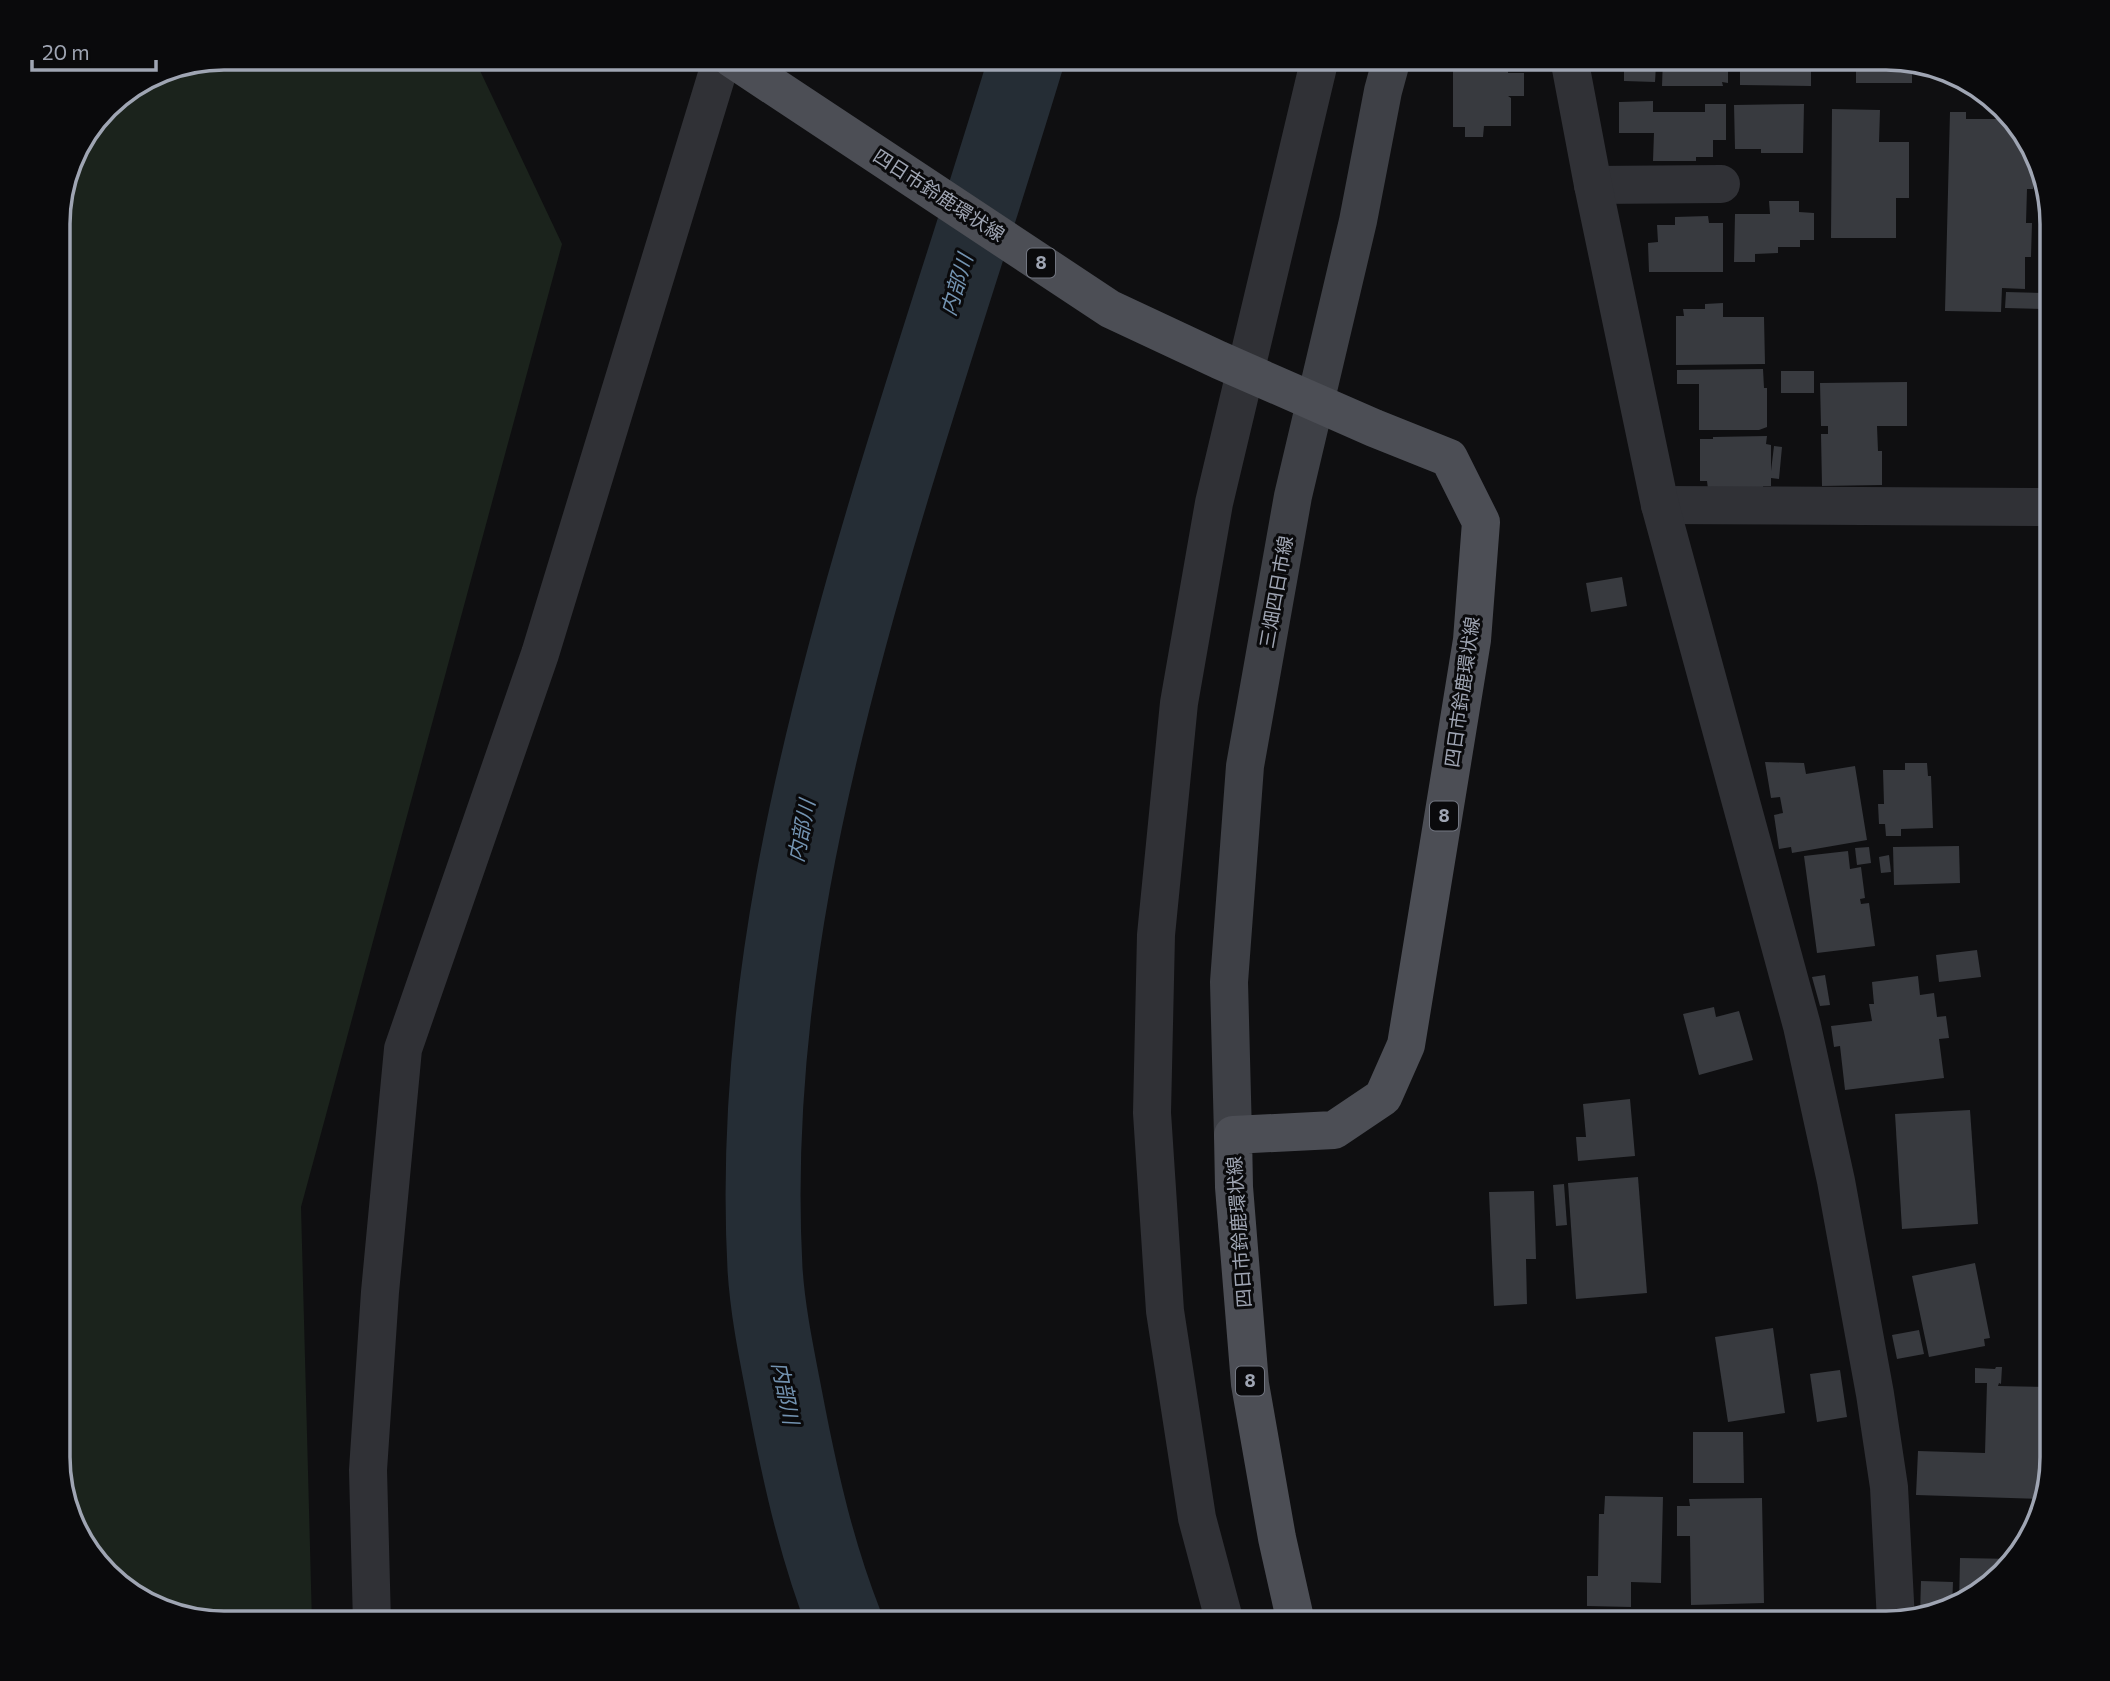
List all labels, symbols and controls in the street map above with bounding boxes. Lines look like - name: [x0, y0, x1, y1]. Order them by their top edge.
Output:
- scale bar: [32, 28, 156, 72]
- text: 20 m: [42, 39, 90, 64]
- street label: 四日市鈴鹿環状線: [869, 144, 1009, 246]
- road number: 8: [1027, 248, 1055, 278]
- water label: 内部川: [934, 249, 977, 318]
- street label: 三畑四日市線: [1254, 534, 1297, 650]
- street label: 四日市鈴鹿環状線: [1440, 615, 1483, 769]
- water label: 内部川: [782, 795, 819, 864]
- road number: 8: [1430, 802, 1458, 830]
- street label: 四日市鈴鹿環状線: [1222, 1155, 1255, 1309]
- water label: 内部川: [768, 1359, 805, 1428]
- road number: 8: [1236, 1366, 1264, 1396]

